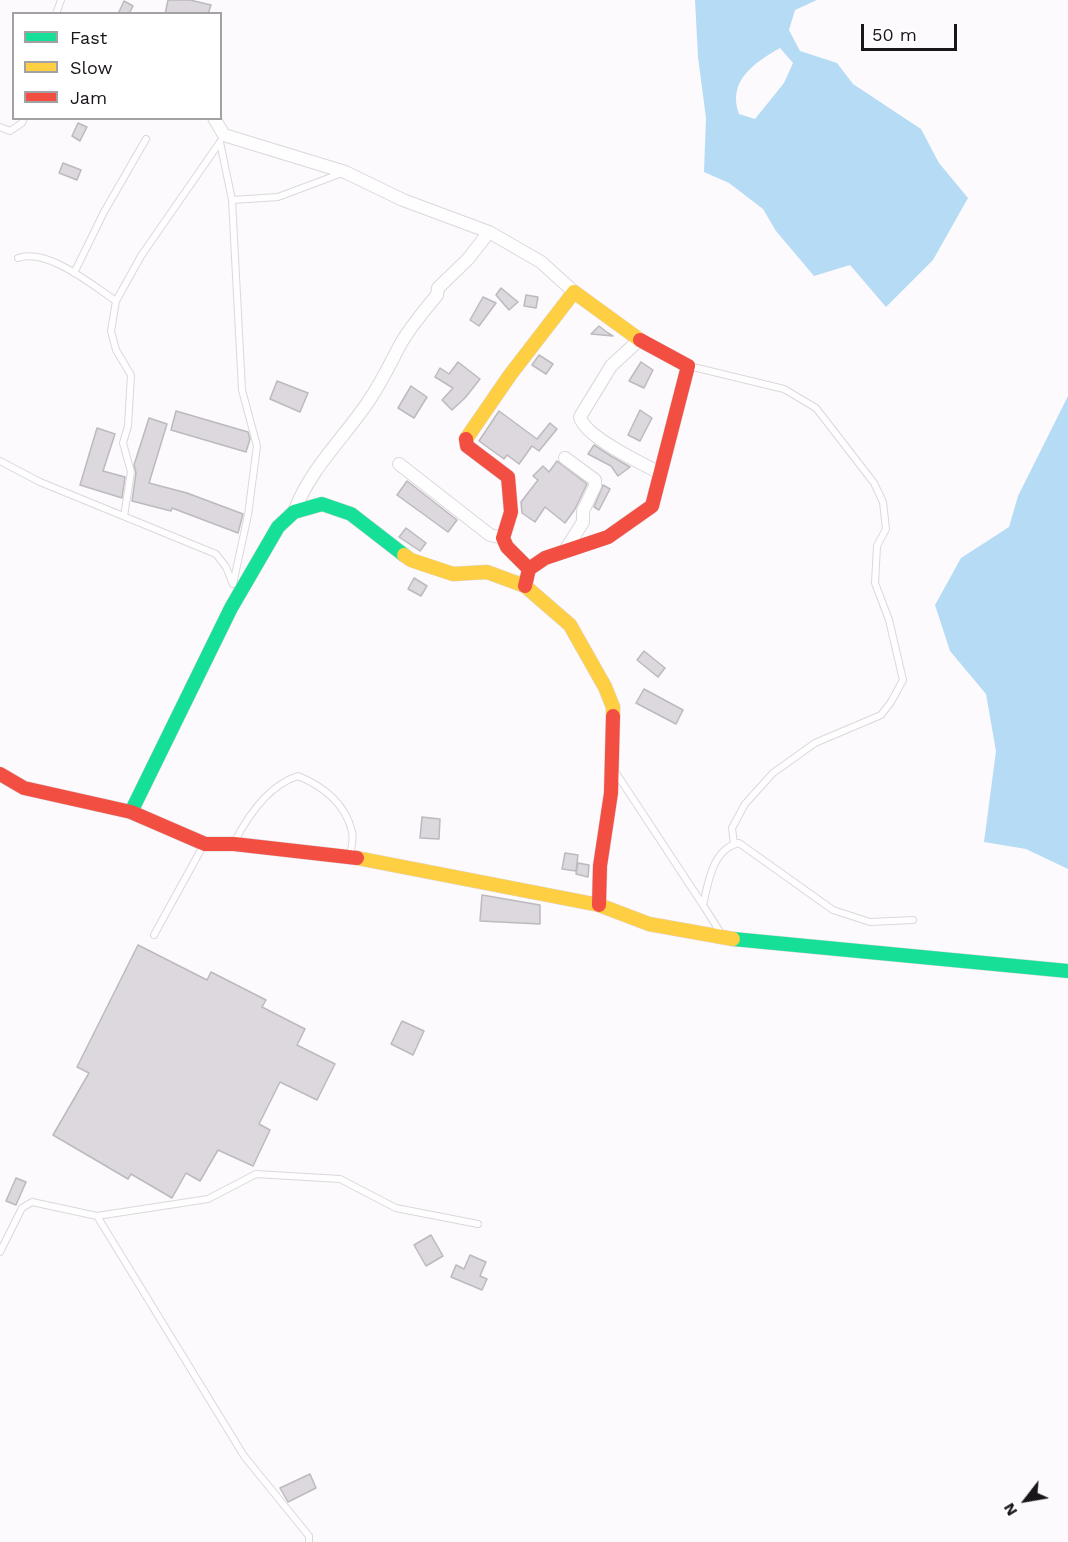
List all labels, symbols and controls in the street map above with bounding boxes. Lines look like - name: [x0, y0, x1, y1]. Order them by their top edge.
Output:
- legend: [12, 12, 222, 120]
- scale bar: [864, 12, 960, 50]
- text: 50 m: [872, 24, 917, 45]
- text: Fast: [70, 27, 107, 48]
- text: Slow: [70, 57, 113, 78]
- text: Jam: [70, 87, 107, 108]
- north arrow: [996, 1470, 1056, 1530]
- text: N: [999, 1500, 1021, 1520]

